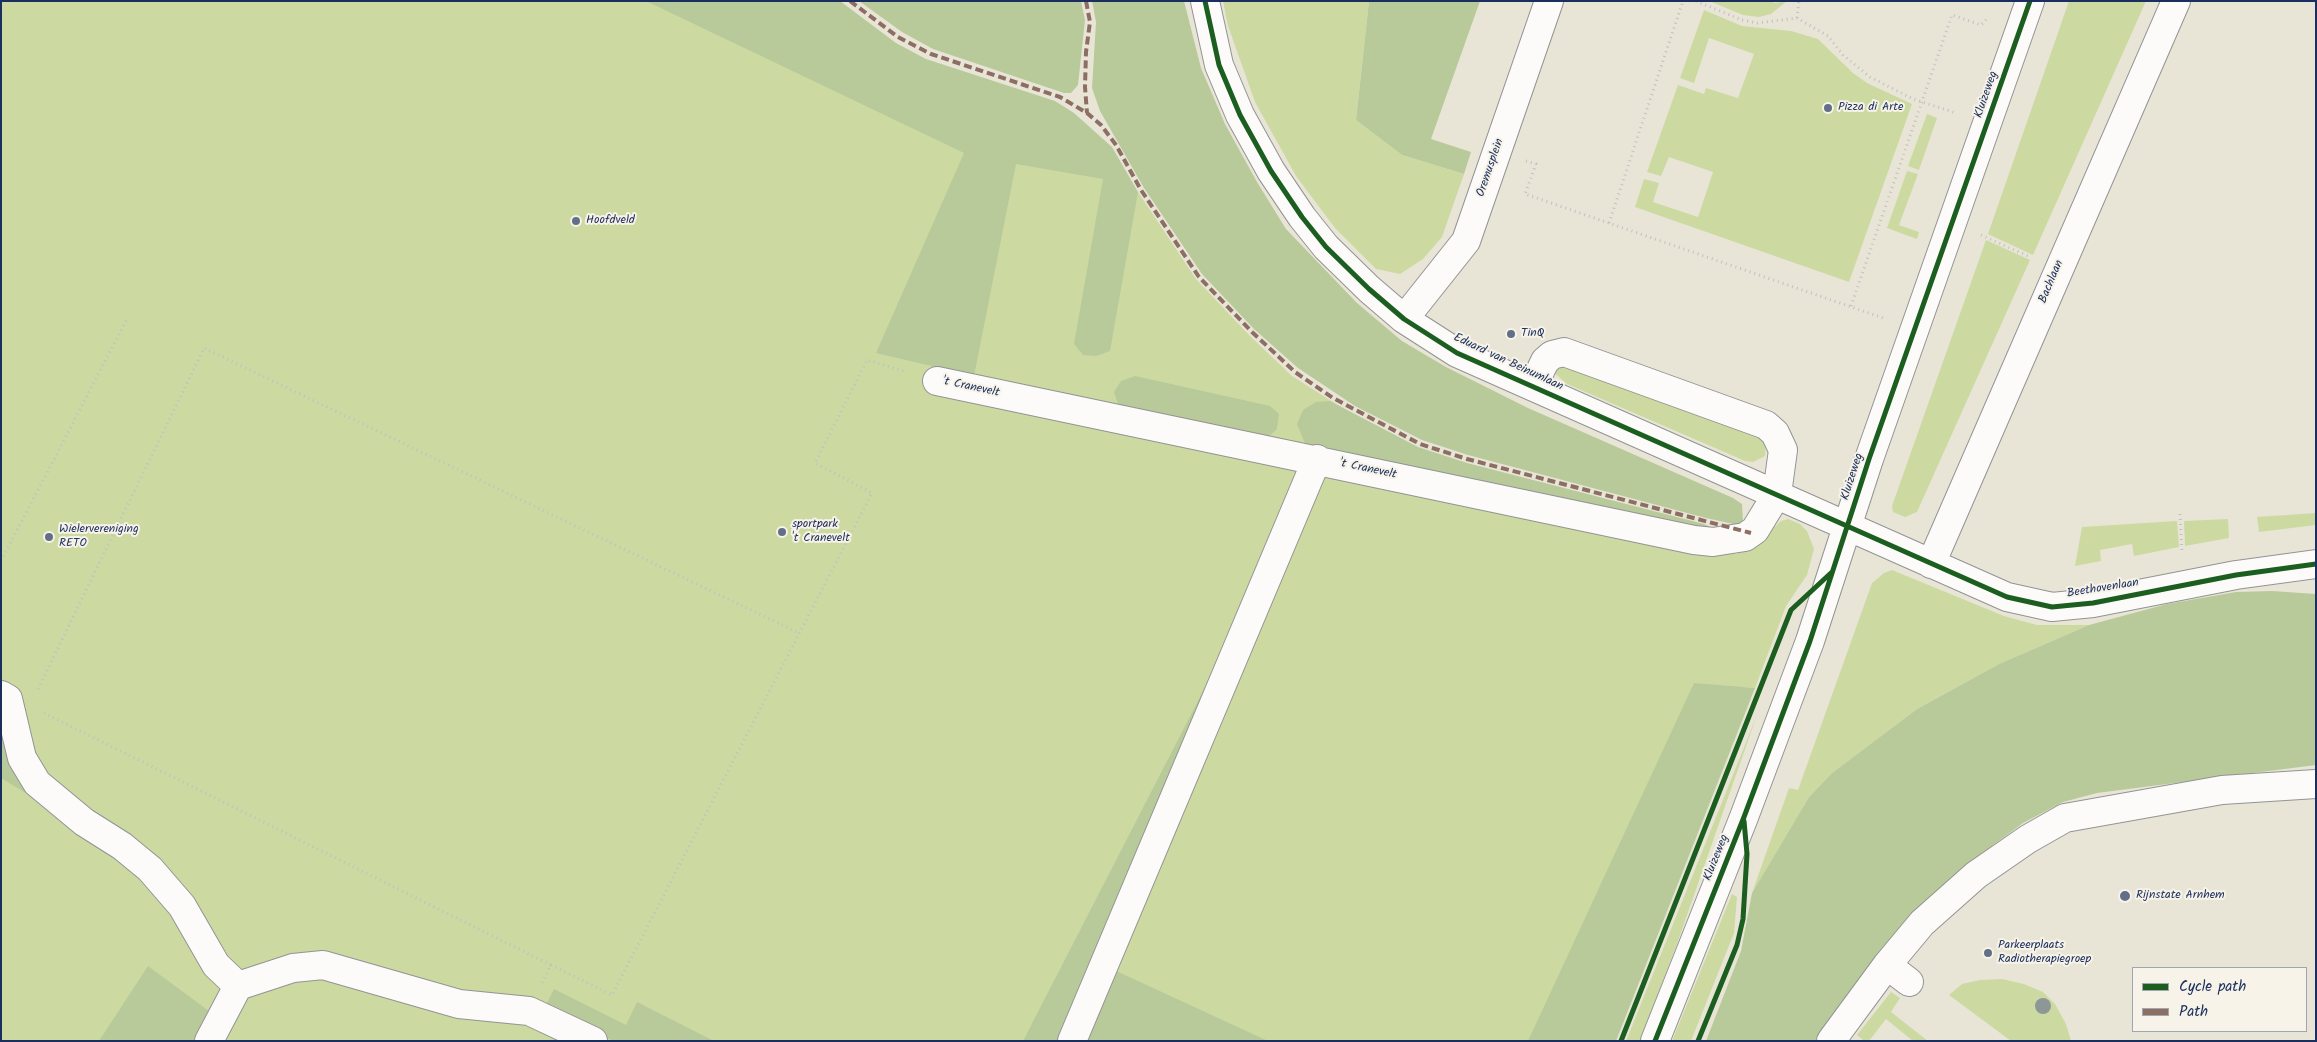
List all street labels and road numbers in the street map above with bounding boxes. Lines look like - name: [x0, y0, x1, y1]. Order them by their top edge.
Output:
- street label: Kluizeweg: [1972, 70, 2002, 120]
- street label: Oremusplein: [1474, 137, 1508, 199]
- street label: Bachlaan: [2036, 258, 2068, 306]
- street label: Eduard van Beinumlaan: [1451, 331, 1565, 395]
- street label: 't Cranevelt: [941, 375, 1001, 401]
- street label: Kluizeweg: [1839, 452, 1867, 502]
- street label: 't Cranevelt: [1338, 457, 1398, 483]
- street label: Beethovenlaan: [2066, 576, 2140, 602]
- street label: Kluizeweg: [1701, 833, 1733, 883]

